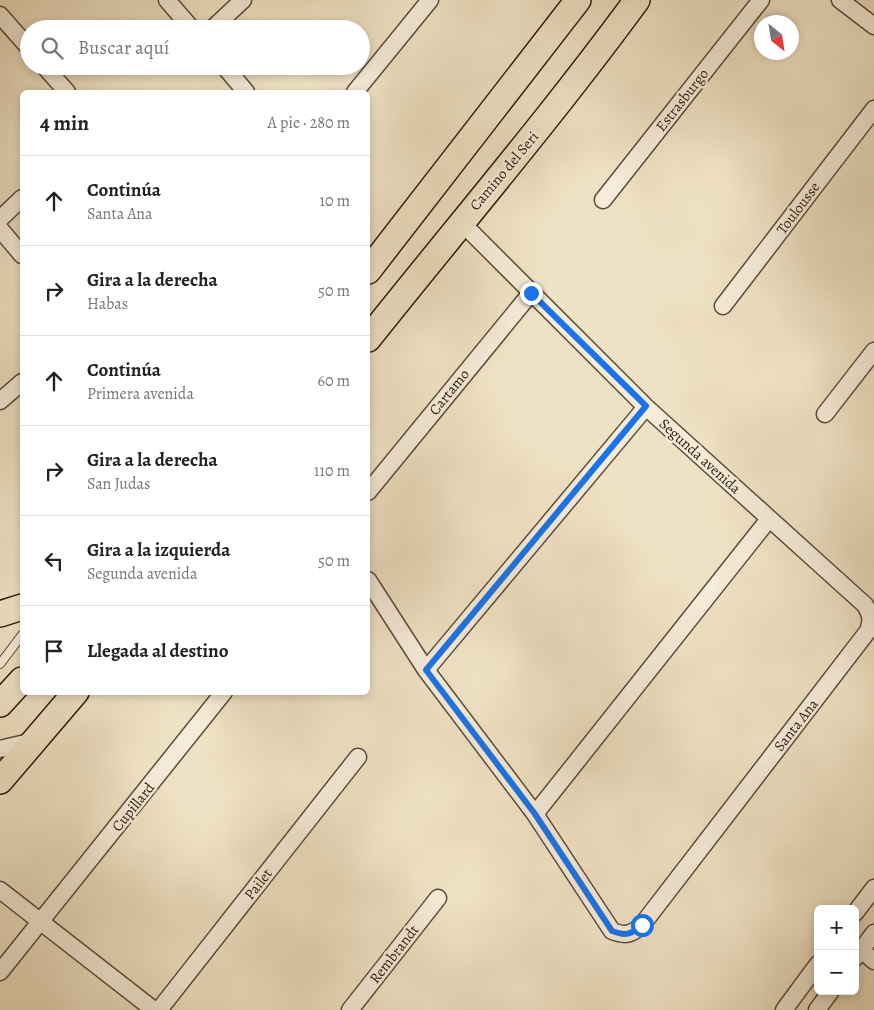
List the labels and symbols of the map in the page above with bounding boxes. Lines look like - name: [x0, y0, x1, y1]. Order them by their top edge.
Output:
- north arrow: [754, 15, 799, 60]
- street label: Estrasburgo: [651, 64, 713, 136]
- street label: Camino del Seri: [465, 127, 543, 215]
- street label: Toulousse: [772, 177, 824, 238]
- route end: [520, 282, 543, 305]
- street label: Cartamo: [424, 365, 474, 419]
- street label: Segunda avenida: [655, 414, 745, 498]
- street label: Santa Ana: [769, 695, 823, 755]
- street label: Cupillard: [107, 778, 159, 836]
- street label: Pailet: [239, 864, 277, 904]
- route start: [631, 914, 654, 937]
- street label: Rembrandt: [365, 920, 423, 987]

